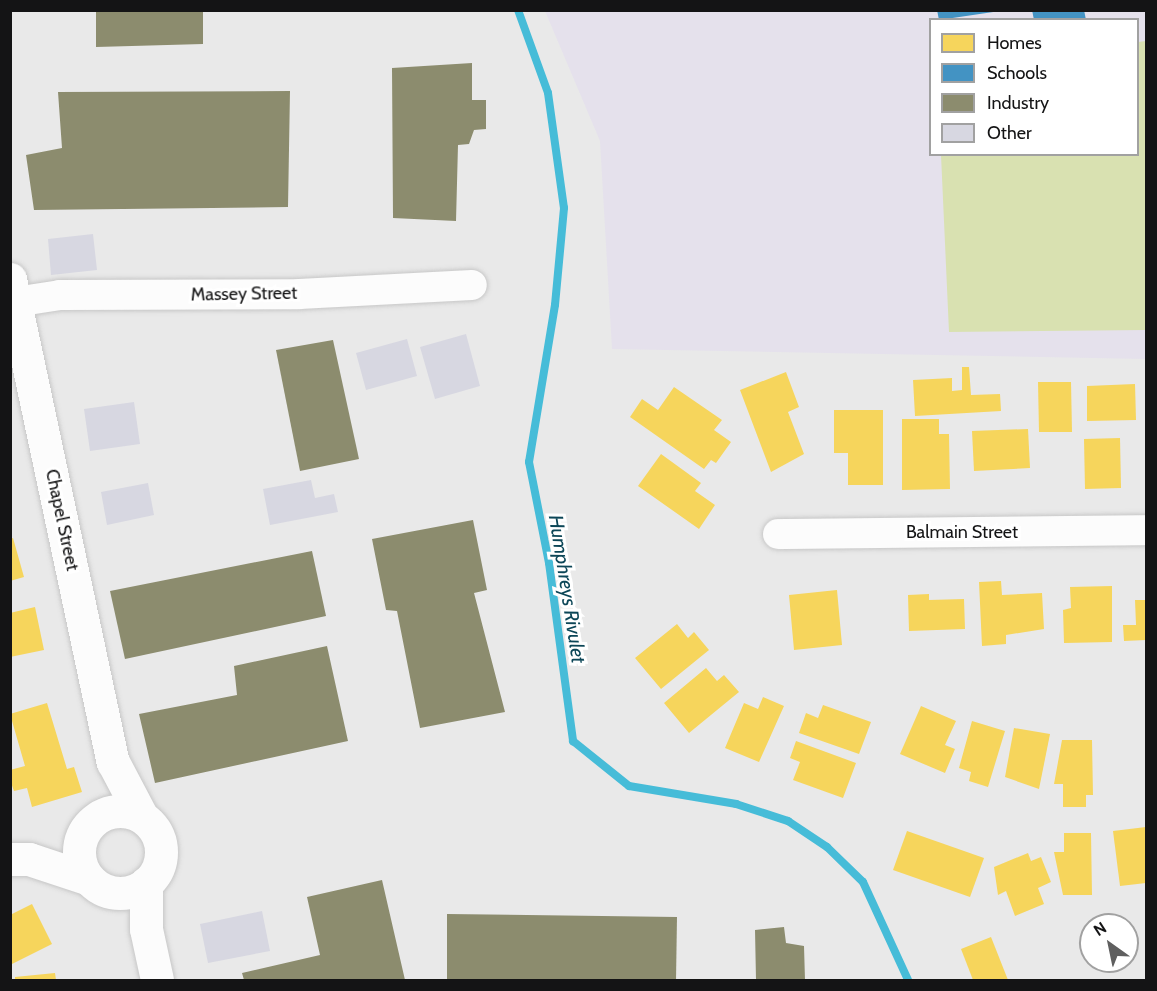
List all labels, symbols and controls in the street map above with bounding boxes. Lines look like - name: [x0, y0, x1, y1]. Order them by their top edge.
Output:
- legend: [929, 18, 1139, 156]
- text: Homes: [987, 32, 1042, 54]
- text: Schools: [987, 62, 1047, 84]
- text: Industry: [987, 92, 1049, 114]
- text: Other: [987, 122, 1032, 144]
- street label: Massey Street: [191, 282, 297, 306]
- street label: Chapel Street: [41, 467, 83, 573]
- water label: Humphreys Rivulet: [543, 513, 591, 665]
- street label: Balmain Street: [906, 521, 1018, 543]
- north arrow: [1079, 913, 1139, 973]
- text: N: [1090, 918, 1110, 940]

